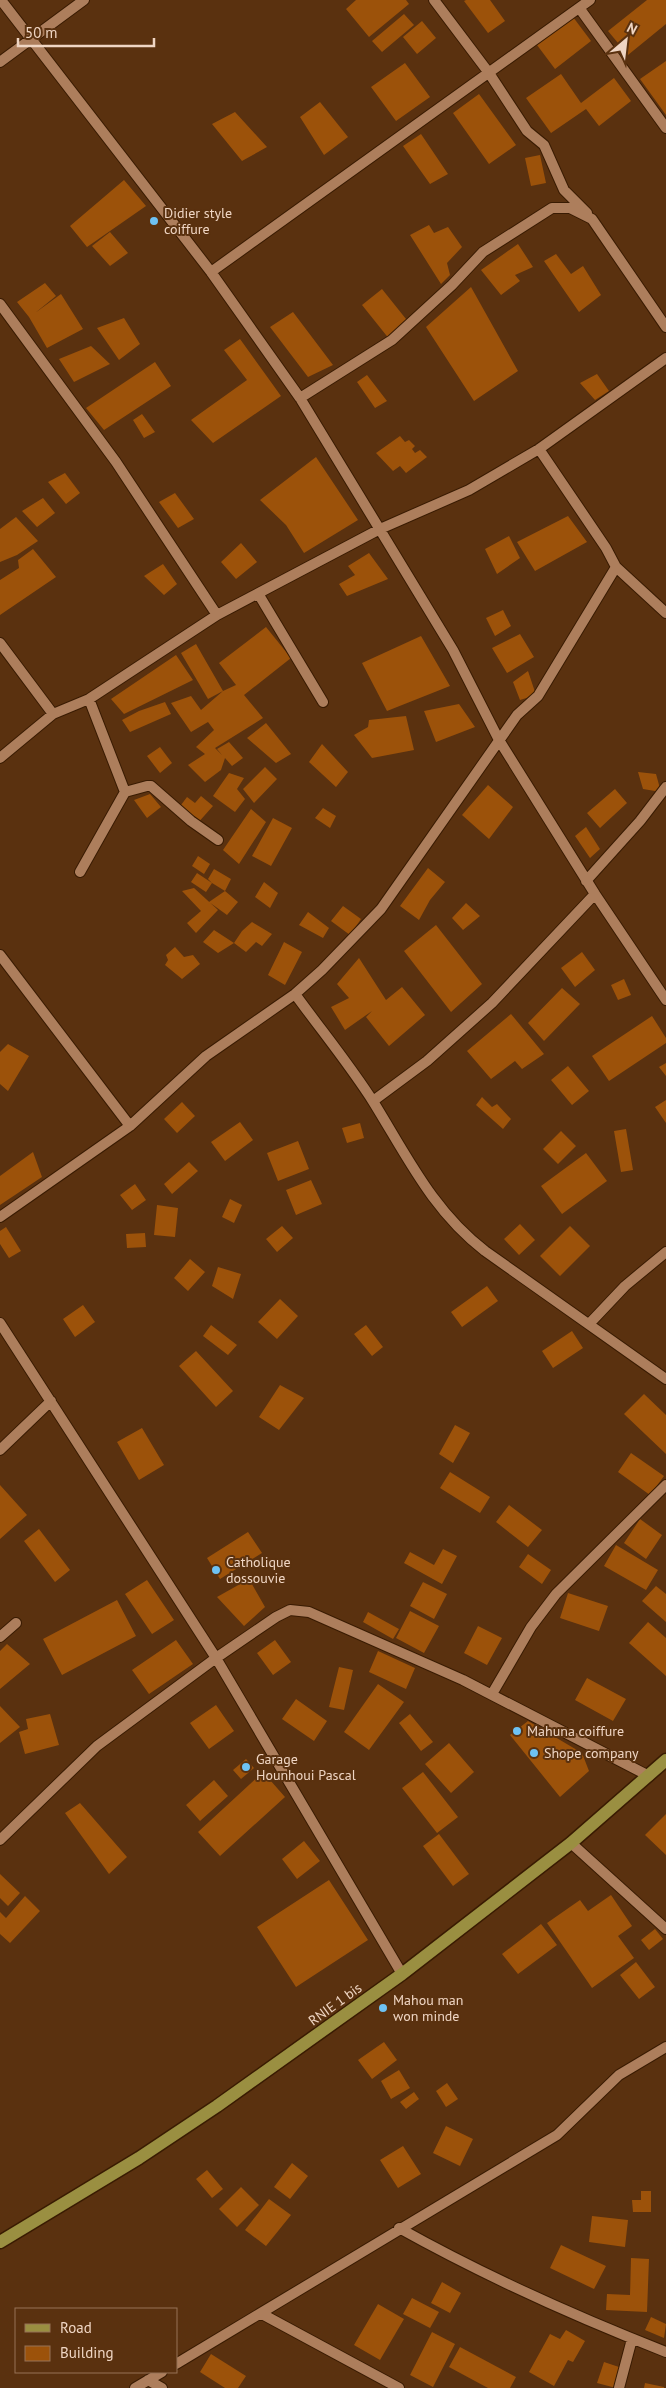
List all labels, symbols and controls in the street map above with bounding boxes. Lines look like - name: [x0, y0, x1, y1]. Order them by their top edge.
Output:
- scale bar: [18, 15, 154, 47]
- north arrow: [601, 15, 651, 65]
- text: N: [624, 18, 640, 39]
- text: 50 m: [25, 23, 58, 42]
- place label: Didier style coiffure: [164, 204, 232, 238]
- marker: Didier style coiffure: [148, 215, 160, 227]
- place label: Catholique dossouvie: [226, 1553, 291, 1587]
- marker: Catholique dossouvie: [210, 1564, 222, 1576]
- place label: Mahuna coiffure: [527, 1722, 624, 1740]
- marker: Mahuna coiffure: [511, 1725, 523, 1737]
- place label: Shope company: [544, 1744, 639, 1762]
- marker: Shope company: [528, 1747, 540, 1759]
- place label: Garage Hounhoui Pascal: [256, 1750, 356, 1784]
- marker: Garage Hounhoui Pascal: [240, 1761, 252, 1773]
- street label: RNIE 1 bis: [305, 1979, 365, 2029]
- place label: Mahou man won minde: [393, 1991, 463, 2025]
- marker: Mahou man won minde: [377, 2002, 389, 2014]
- legend: [15, 2308, 178, 2373]
- text: Road: [60, 2318, 92, 2337]
- text: Building: [60, 2343, 114, 2362]

